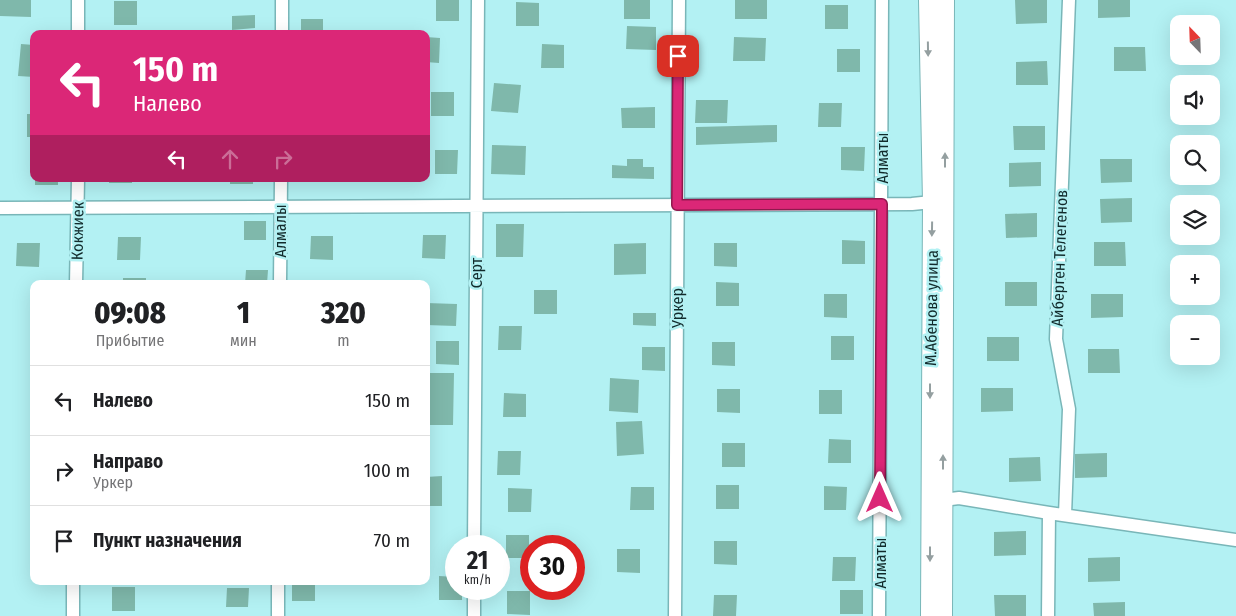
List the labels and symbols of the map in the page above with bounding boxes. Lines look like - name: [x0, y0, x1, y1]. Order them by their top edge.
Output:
- north arrow: [1170, 15, 1220, 65]
- pin: [657, 35, 699, 77]
- one-way arrow: [924, 41, 932, 57]
- street label: Алматы: [873, 132, 892, 184]
- one-way arrow: [941, 152, 949, 168]
- street label: Айберген Телегенов: [1048, 189, 1071, 327]
- street label: Кокжиек: [67, 201, 88, 260]
- street label: Алмалы: [271, 204, 290, 258]
- one-way arrow: [928, 221, 936, 237]
- street label: М.Абенова улица: [921, 250, 942, 366]
- street label: Серт: [467, 257, 486, 288]
- street label: Уркер: [668, 288, 687, 329]
- one-way arrow: [926, 383, 934, 399]
- one-way arrow: [939, 454, 947, 470]
- position arrow: [853, 471, 905, 523]
- speed limit sign: 30: [520, 535, 585, 600]
- street label: Алматы: [871, 537, 890, 589]
- one-way arrow: [926, 546, 934, 562]

